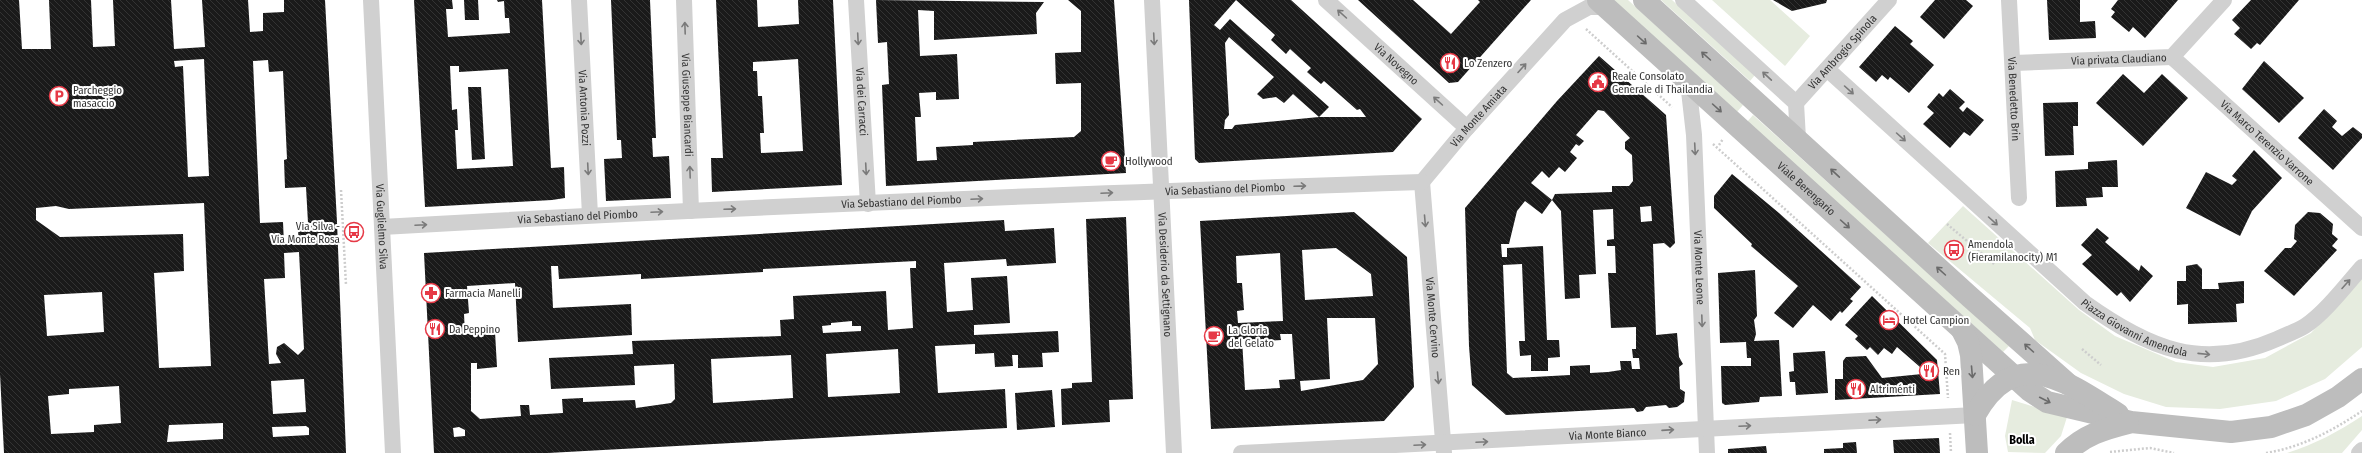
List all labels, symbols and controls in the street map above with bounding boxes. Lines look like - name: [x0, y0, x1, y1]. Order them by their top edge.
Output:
- one-way arrow: [1337, 10, 1347, 19]
- street label: Via Ambrogio Spinola: [1805, 12, 1879, 92]
- one-way arrow: [681, 22, 689, 35]
- one-way arrow: [577, 32, 585, 45]
- one-way arrow: [855, 32, 862, 45]
- one-way arrow: [1151, 32, 1158, 45]
- one-way arrow: [1637, 35, 1647, 45]
- street label: Via Novegno: [1371, 40, 1422, 88]
- one-way arrow: [1701, 51, 1711, 60]
- street label: Via privata Claudiano: [2071, 51, 2167, 67]
- restaurant icon: Lo Zenzero: [1439, 52, 1461, 74]
- street label: Via Giuseppe Biancardi: [679, 53, 696, 157]
- street label: Via Benedetto Brin: [2005, 56, 2023, 141]
- place label: Lo Zenzero: [1464, 57, 1512, 70]
- one-way arrow: [1517, 62, 1526, 73]
- street label: Via dei Carracci: [853, 67, 871, 137]
- street label: Via Antonia Pozzi: [576, 69, 593, 147]
- place label: Reale Consolato Generale di Thailandia: [1612, 70, 1713, 96]
- public building icon: Reale Consolato Generale di Thailandia: [1587, 71, 1609, 93]
- one-way arrow: [1762, 72, 1772, 81]
- street label: Via Monte Amiata: [1448, 82, 1509, 150]
- place label: Parcheggio masaccio: [73, 84, 122, 110]
- parking icon: Parcheggio masaccio: [48, 85, 70, 107]
- one-way arrow: [1844, 85, 1854, 95]
- one-way arrow: [1433, 97, 1444, 106]
- street label: Via Marco Terenzio Varrone: [2218, 97, 2317, 188]
- one-way arrow: [1712, 103, 1722, 113]
- one-way arrow: [1895, 132, 1905, 141]
- one-way arrow: [1691, 142, 1698, 155]
- cafe icon: Hollywood: [1100, 150, 1122, 172]
- place label: Hollywood: [1125, 155, 1173, 168]
- street label: Viale Berengario: [1775, 159, 1838, 218]
- one-way arrow: [584, 162, 592, 175]
- one-way arrow: [862, 162, 870, 175]
- one-way arrow: [686, 166, 694, 179]
- one-way arrow: [1830, 168, 1840, 178]
- street label: Via Sebastiano del Piombo: [1165, 180, 1286, 198]
- one-way arrow: [1293, 183, 1306, 190]
- street label: Via Guglielmo Silva: [373, 184, 391, 270]
- one-way arrow: [1100, 189, 1113, 197]
- street label: Via Sebastiano del Piombo: [841, 193, 962, 211]
- one-way arrow: [970, 195, 983, 203]
- one-way arrow: [723, 206, 736, 213]
- street label: Via Sebastiano del Piombo: [517, 207, 638, 226]
- one-way arrow: [650, 209, 663, 216]
- street label: Via Desiderio da Settignano: [1156, 212, 1175, 338]
- one-way arrow: [1421, 214, 1428, 227]
- one-way arrow: [1987, 216, 1998, 225]
- one-way arrow: [1840, 219, 1850, 228]
- place label: Via Silva - Via Monte Rosa: [271, 220, 340, 246]
- bus stop icon: Via Silva - Via Monte Rosa: [343, 221, 365, 243]
- one-way arrow: [414, 222, 427, 229]
- street label: Via Monte Leone: [1691, 230, 1707, 305]
- place label: Amendola (Fieramilanocity) M1: [1968, 238, 2058, 264]
- bus stop icon: Amendola (Fieramilanocity) M1: [1943, 239, 1965, 261]
- one-way arrow: [1935, 266, 1946, 275]
- street label: Via Monte Cervino: [1423, 277, 1443, 359]
- one-way arrow: [2342, 279, 2351, 289]
- pharmacy icon: Farmacia Manelli: [420, 282, 442, 304]
- place label: Farmacia Manelli: [445, 287, 521, 300]
- street label: Piazza Giovanni Amendola: [2078, 296, 2189, 359]
- hotel icon: Hotel Campion: [1878, 309, 1900, 331]
- one-way arrow: [1698, 314, 1706, 327]
- place label: Hotel Campion: [1903, 314, 1969, 327]
- restaurant icon: Da Peppino: [424, 318, 446, 340]
- place label: Da Peppino: [449, 323, 500, 336]
- place label: La Gloria del Gelato: [1228, 324, 1274, 350]
- cafe icon: La Gloria del Gelato: [1203, 325, 1225, 347]
- one-way arrow: [2024, 344, 2034, 353]
- one-way arrow: [2197, 350, 2210, 358]
- restaurant icon: Ren: [1918, 360, 1940, 382]
- place label: Ren: [1943, 365, 1960, 378]
- one-way arrow: [1969, 365, 1976, 378]
- one-way arrow: [1434, 371, 1442, 384]
- restaurant icon: Altriménti: [1845, 378, 1867, 400]
- place label: Altriménti: [1870, 383, 1915, 396]
- one-way arrow: [2039, 397, 2051, 404]
- one-way arrow: [1868, 416, 1881, 423]
- one-way arrow: [1738, 422, 1751, 430]
- street label: Via Monte Bianco: [1568, 426, 1647, 443]
- one-way arrow: [1661, 427, 1674, 434]
- district label: Bolla: [2009, 433, 2035, 447]
- one-way arrow: [1475, 438, 1488, 445]
- one-way arrow: [1413, 442, 1426, 449]

